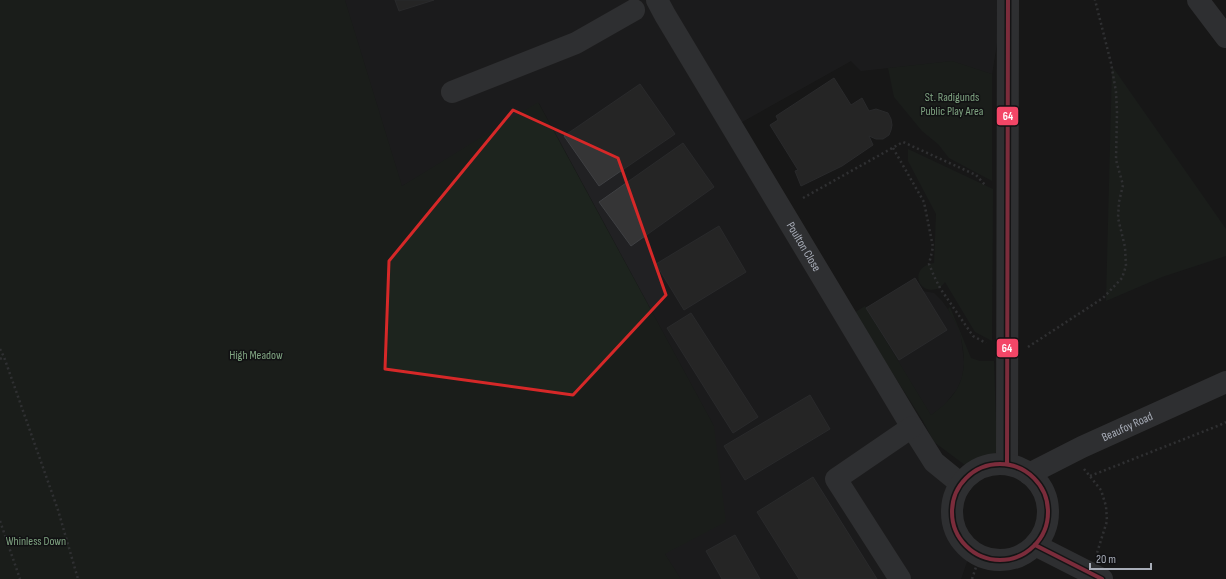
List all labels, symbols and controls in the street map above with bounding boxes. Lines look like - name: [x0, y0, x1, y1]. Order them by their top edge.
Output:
- park label: St. Radigunds Public Play Area: [921, 90, 984, 119]
- line badge: 64: [996, 106, 1019, 126]
- text: 64: [1003, 110, 1013, 123]
- street label: Poulton Close: [783, 219, 825, 274]
- line badge: 64: [996, 338, 1019, 358]
- text: 64: [1002, 342, 1012, 355]
- park label: High Meadow: [229, 348, 283, 363]
- street label: Beaufoy Road: [1099, 409, 1155, 445]
- park label: Whinless Down: [6, 534, 66, 549]
- scale bar: [1090, 545, 1151, 571]
- text: 20 m: [1096, 552, 1116, 567]

